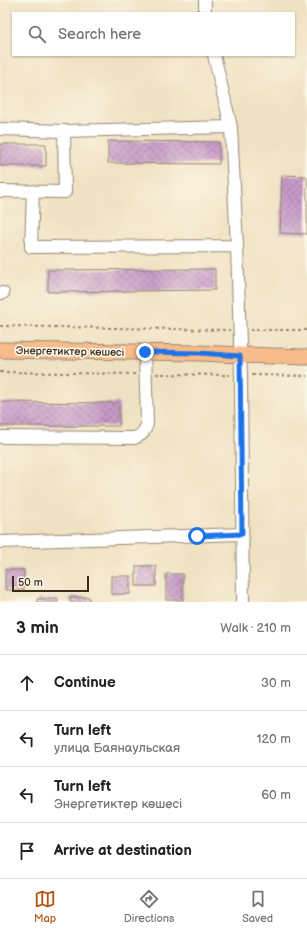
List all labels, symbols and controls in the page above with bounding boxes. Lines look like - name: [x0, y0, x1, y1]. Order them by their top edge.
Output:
- search box: [12, 12, 295, 56]
- icon: search: [26, 23, 48, 45]
- text: Search here: [58, 25, 141, 44]
- route end: [136, 343, 154, 361]
- street label: Энергетиктер көшесі: [16, 344, 124, 359]
- route start: [188, 527, 206, 545]
- scale bar: [12, 574, 89, 593]
- text: 50 m: [18, 576, 43, 589]
- text: 3 min: [16, 618, 59, 638]
- text: Walk · 210 m: [220, 620, 291, 636]
- icon: ahead: [16, 672, 38, 694]
- text: Continue: [54, 673, 116, 692]
- text: 30 m: [261, 675, 291, 691]
- text: Turn left: [54, 721, 111, 740]
- icon: left: [16, 728, 38, 750]
- text: 120 m: [256, 731, 291, 747]
- text: улица Баянаульская: [54, 740, 180, 756]
- text: Turn left: [54, 777, 111, 796]
- icon: left: [16, 784, 38, 806]
- text: 60 m: [261, 787, 291, 803]
- text: Энергетиктер көшесі: [54, 796, 182, 812]
- icon: arrive: [16, 840, 38, 862]
- text: Arrive at destination: [54, 841, 192, 860]
- tab: Map: [34, 888, 56, 925]
- tab: Directions: [124, 888, 174, 925]
- tab: Saved: [242, 888, 273, 925]

